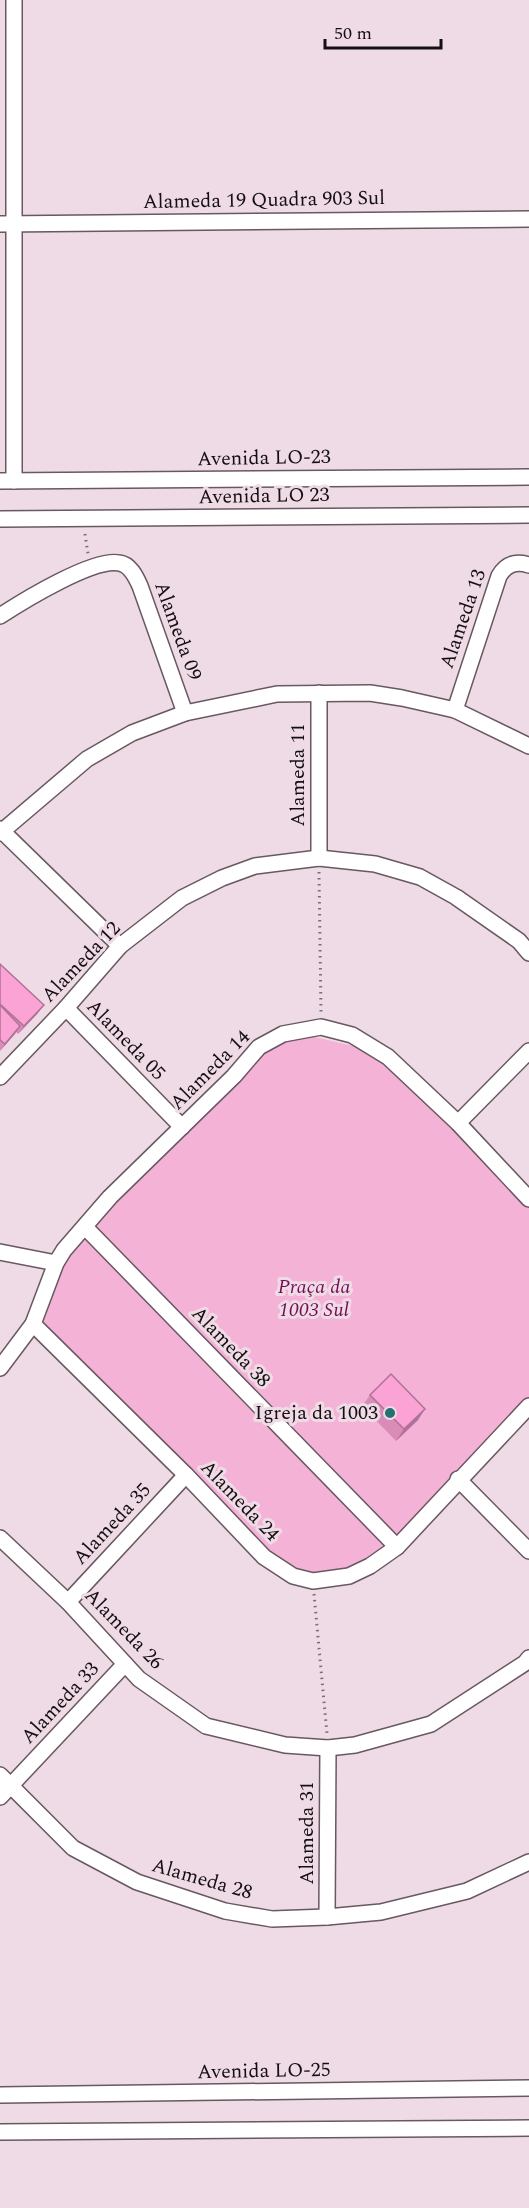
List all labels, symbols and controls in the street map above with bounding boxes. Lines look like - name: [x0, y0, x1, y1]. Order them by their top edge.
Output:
- scale bar: [325, 12, 440, 50]
- text: 50 m: [334, 20, 372, 47]
- street label: Alameda 19 Quadra 903 Sul: [143, 183, 385, 217]
- street label: Avenida LO-23: [197, 442, 331, 474]
- street label: Avenida LO 23: [198, 480, 330, 512]
- street label: Alameda 13: [432, 565, 494, 673]
- street label: Alameda 09: [146, 577, 210, 685]
- street label: Alameda 11: [283, 723, 313, 827]
- street label: Alameda 12: [34, 914, 128, 1010]
- street label: Alameda 05: [79, 992, 173, 1088]
- street label: Alameda 14: [163, 1023, 257, 1117]
- park label: Praça da 1003 Sul: [278, 1272, 350, 1325]
- street label: Alameda 38: [184, 1299, 278, 1395]
- place label: Igreja da 1003: [255, 1398, 378, 1428]
- marker: Igreja da 1003: [383, 1406, 397, 1420]
- street label: Alameda 24: [193, 1453, 287, 1549]
- street label: Alameda 35: [66, 1476, 158, 1572]
- street label: Alameda 26: [77, 1581, 171, 1677]
- street label: Alameda 33: [14, 1655, 106, 1751]
- street label: Alameda 31: [292, 1781, 322, 1885]
- street label: Alameda 28: [148, 1850, 256, 1908]
- street label: Avenida LO-25: [197, 2055, 331, 2087]

